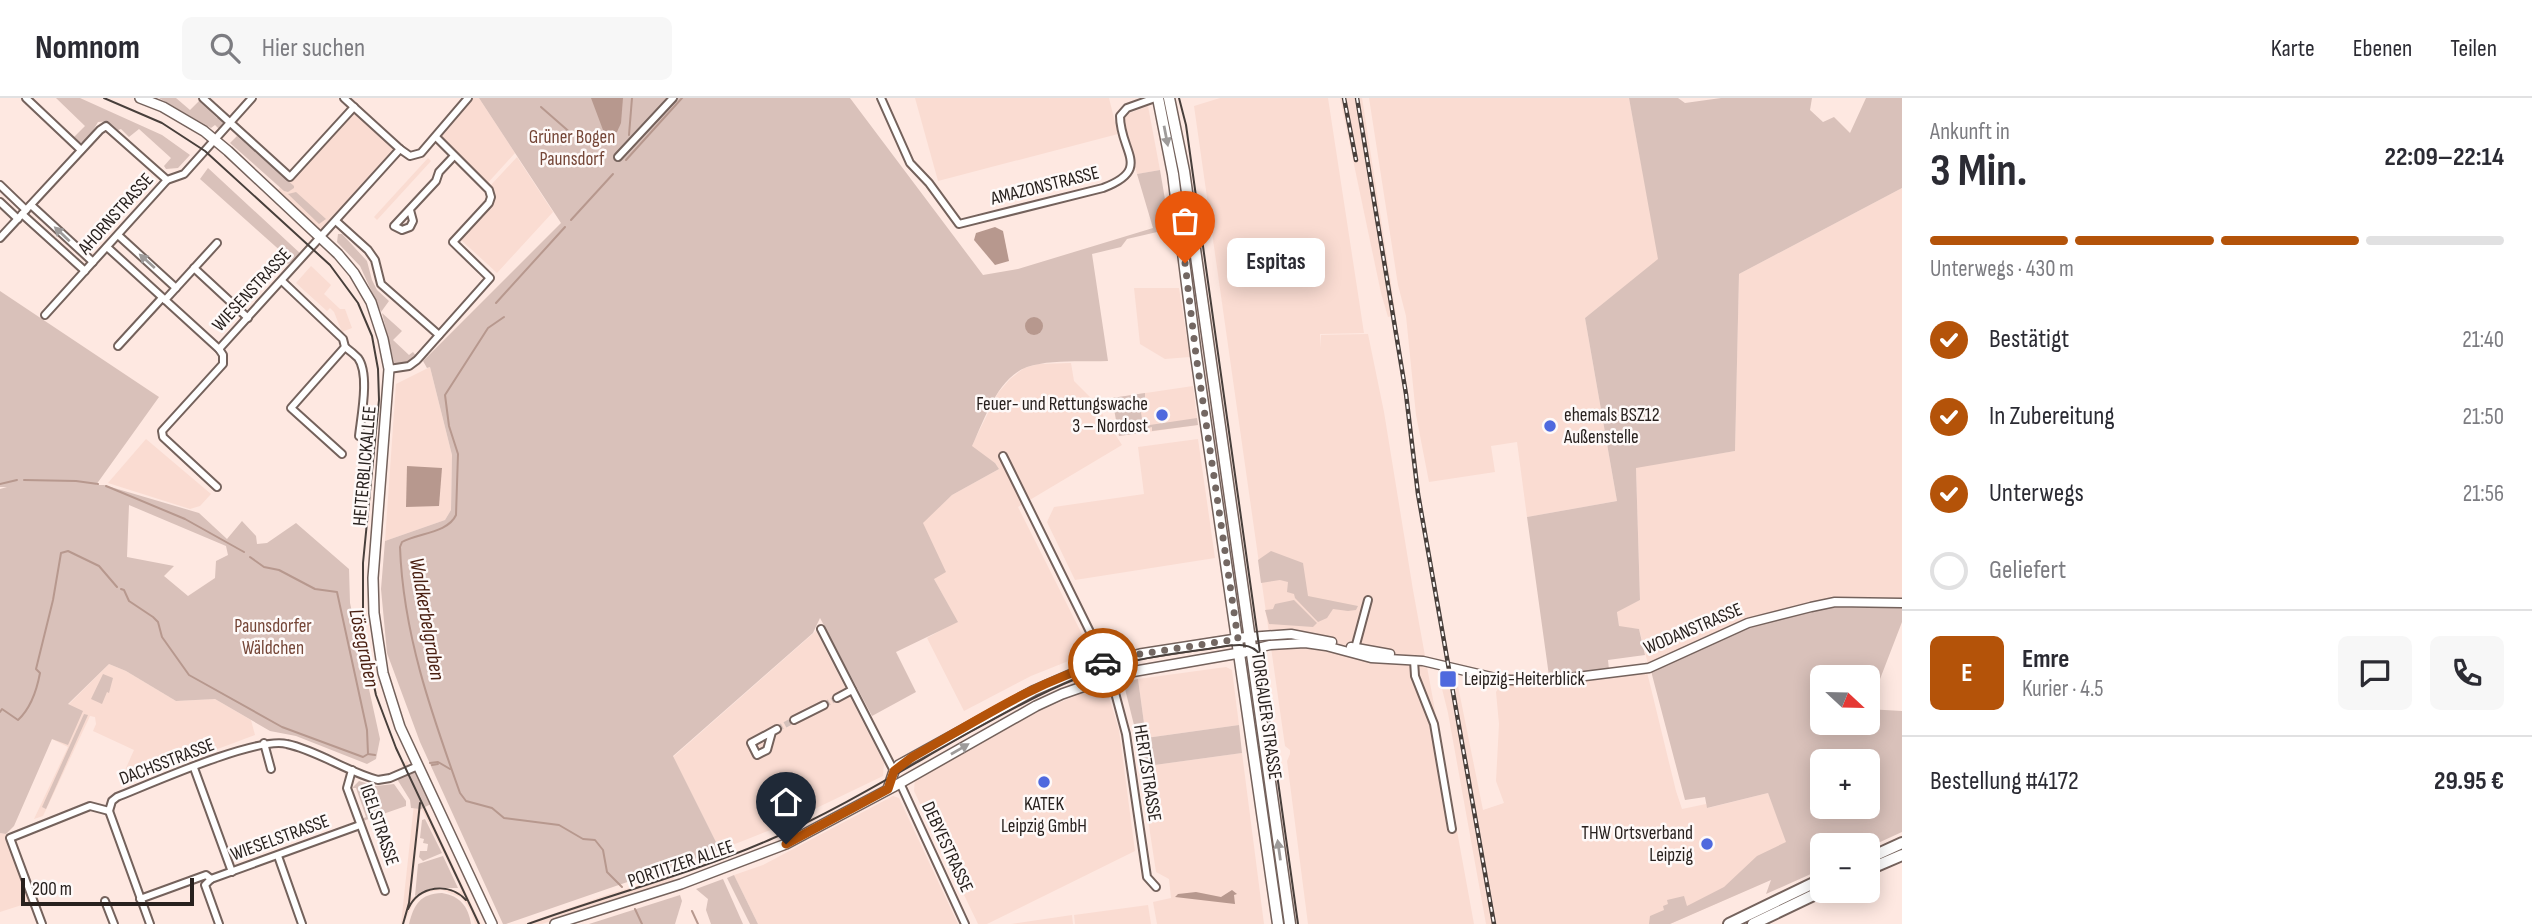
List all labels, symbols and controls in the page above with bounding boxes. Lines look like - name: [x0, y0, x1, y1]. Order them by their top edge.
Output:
- search box: [182, 17, 672, 80]
- text: Nomnom: [35, 28, 140, 68]
- icon: search: [206, 29, 244, 67]
- text: Hier suchen: [262, 33, 365, 64]
- text: Karte: [2271, 34, 2315, 63]
- text: Ebenen: [2353, 34, 2412, 63]
- text: Teilen: [2450, 34, 2497, 63]
- text: Ankunft in: [1930, 118, 2010, 146]
- one-way arrow: [1160, 125, 1171, 147]
- park label: Grüner Bogen Paunsdorf: [529, 126, 615, 171]
- text: 22:09–22:14: [2385, 142, 2504, 173]
- text: 3 Min.: [1930, 144, 2027, 199]
- street label: AMAZONSTRASSE: [988, 161, 1102, 211]
- street label: AHORNSTRASSE: [73, 168, 159, 260]
- pin: [1155, 191, 1215, 263]
- icon: bag: [1166, 202, 1204, 240]
- one-way arrow: [54, 226, 71, 242]
- callout: Espitas: [1227, 238, 1325, 288]
- street label: WIESENSTRASSE: [207, 243, 297, 337]
- text: Espitas: [1246, 248, 1306, 276]
- one-way arrow: [138, 253, 156, 269]
- text: Unterwegs · 430 m: [1930, 255, 2074, 283]
- icon: check: [1930, 321, 1968, 359]
- text: Bestätigt: [1989, 324, 2069, 355]
- text: 21:40: [2462, 326, 2504, 354]
- place label: Feuer- und Rettungswache 3 – Nordost: [976, 393, 1148, 438]
- icon: check: [1930, 398, 1968, 436]
- text: In Zubereitung: [1989, 401, 2115, 432]
- text: 21:50: [2463, 403, 2504, 431]
- place label: ehemals BSZ12 Außenstelle: [1563, 404, 1659, 449]
- street label: HEITERBLICKALLEE: [348, 405, 382, 527]
- marker: Feuer- und Rettungswache 3 – Nordost: [1154, 407, 1170, 423]
- marker: ehemals BSZ12 Außenstelle: [1542, 418, 1558, 434]
- icon: check: [1930, 475, 1968, 513]
- text: Unterwegs: [1989, 478, 2084, 509]
- text: 21:56: [2463, 480, 2504, 508]
- text: Geliefert: [1989, 555, 2066, 586]
- water label: Waldkerbelgraben: [404, 556, 450, 682]
- street label: WODANSTRASSE: [1640, 598, 1746, 660]
- water label: Lösegraben: [344, 606, 385, 690]
- park label: Paunsdorfer Wäldchen: [234, 615, 312, 660]
- courier: [1068, 628, 1138, 698]
- button: chat: [2338, 636, 2412, 710]
- button: phone: [2430, 636, 2504, 710]
- icon: car: [1084, 644, 1122, 682]
- text: Emre: [2022, 644, 2069, 675]
- street label: TORGAUER STRASSE: [1246, 651, 1286, 781]
- text: E: [1961, 658, 1973, 689]
- north arrow: [1810, 665, 1880, 735]
- map controls: [1810, 665, 1880, 903]
- place label: Leipzig-Heiterblick: [1464, 668, 1586, 691]
- marker: Leipzig-Heiterblick: [1438, 669, 1458, 689]
- text: Kurier · 4.5: [2022, 675, 2103, 703]
- street label: HERTZSTRASSE: [1128, 723, 1166, 823]
- street label: DACHSSTRASSE: [116, 733, 218, 791]
- one-way arrow: [950, 743, 969, 755]
- button: +: [1810, 749, 1880, 819]
- text: Bestellung #4172: [1930, 766, 2079, 797]
- text: 29.95 €: [2434, 766, 2504, 797]
- pin: [756, 772, 816, 844]
- marker: KATEK Leipzig GmbH: [1036, 774, 1052, 790]
- street label: IGELSTRASSE: [354, 781, 404, 869]
- icon: home: [767, 783, 805, 821]
- place label: KATEK Leipzig GmbH: [1001, 793, 1087, 838]
- street label: DEBYESTRASSE: [916, 798, 978, 896]
- street label: WIESELSTRASSE: [228, 810, 332, 866]
- place label: THW Ortsverband Leipzig: [1581, 822, 1693, 867]
- button: −: [1810, 833, 1880, 903]
- street label: PORTITZER ALLEE: [625, 835, 737, 893]
- marker: THW Ortsverband Leipzig: [1699, 836, 1715, 852]
- one-way arrow: [1273, 839, 1284, 861]
- scale bar: [21, 875, 194, 907]
- text: 200 m: [32, 878, 72, 901]

